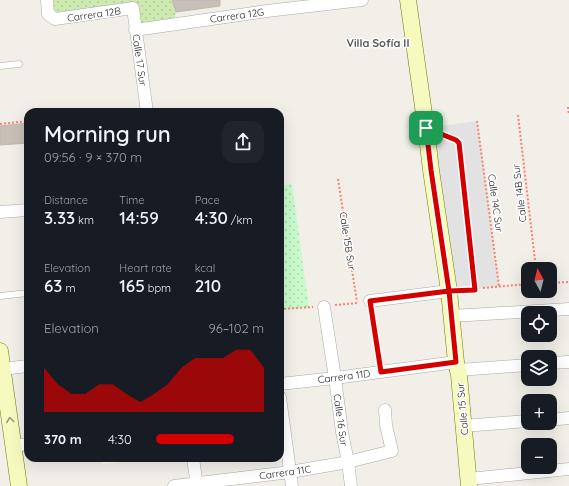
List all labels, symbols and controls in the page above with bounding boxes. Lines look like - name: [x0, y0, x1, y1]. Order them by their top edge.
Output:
- street label: Carrera 12B: [66, 4, 122, 25]
- street label: Carrera 12G: [209, 5, 265, 26]
- street label: Calle 17 Sur: [129, 33, 150, 87]
- district label: Villa Sofía II: [347, 36, 409, 50]
- pin: [409, 111, 443, 145]
- icon: arrive: [415, 117, 437, 139]
- text: Morning run: [44, 120, 171, 148]
- button: share: [222, 121, 264, 163]
- text: 09:56 · 9 × 370 m: [44, 149, 142, 165]
- street label: Calle 14B Sur: [509, 163, 530, 223]
- street label: Calle 14C Sur: [485, 173, 506, 233]
- text: Distance: [44, 193, 88, 207]
- text: Time: [119, 193, 145, 207]
- text: Pace: [195, 193, 220, 207]
- text: 3.33: [44, 207, 75, 228]
- text: 14:59: [119, 207, 159, 228]
- text: 4:30: [195, 207, 228, 228]
- street label: Calle 15B Sur: [336, 211, 359, 271]
- text: km: [75, 213, 94, 227]
- text: /km: [228, 213, 253, 227]
- text: Elevation: [44, 261, 90, 275]
- text: Heart rate: [119, 261, 172, 275]
- text: kcal: [195, 261, 215, 275]
- north arrow: [521, 262, 557, 298]
- map controls: [521, 262, 557, 474]
- text: 63: [44, 275, 62, 296]
- text: 165: [119, 275, 145, 296]
- text: 210: [195, 275, 221, 296]
- text: m: [62, 281, 75, 295]
- text: bpm: [145, 281, 171, 295]
- button: locate: [521, 306, 557, 342]
- text: Elevation: [44, 320, 99, 336]
- text: 96–102 m: [209, 320, 264, 336]
- button: layers: [521, 350, 557, 386]
- street label: Carrera 11D: [317, 367, 371, 386]
- street label: Calle 15 Sur: [454, 382, 471, 436]
- street label: Calle 16 Sur: [330, 393, 351, 447]
- button: +: [521, 394, 557, 430]
- one-way arrow: [6, 417, 15, 423]
- text: 370 m: [44, 431, 82, 447]
- text: 4:30: [108, 431, 132, 447]
- button: −: [521, 438, 557, 474]
- street label: Carrera 11C: [258, 462, 312, 483]

